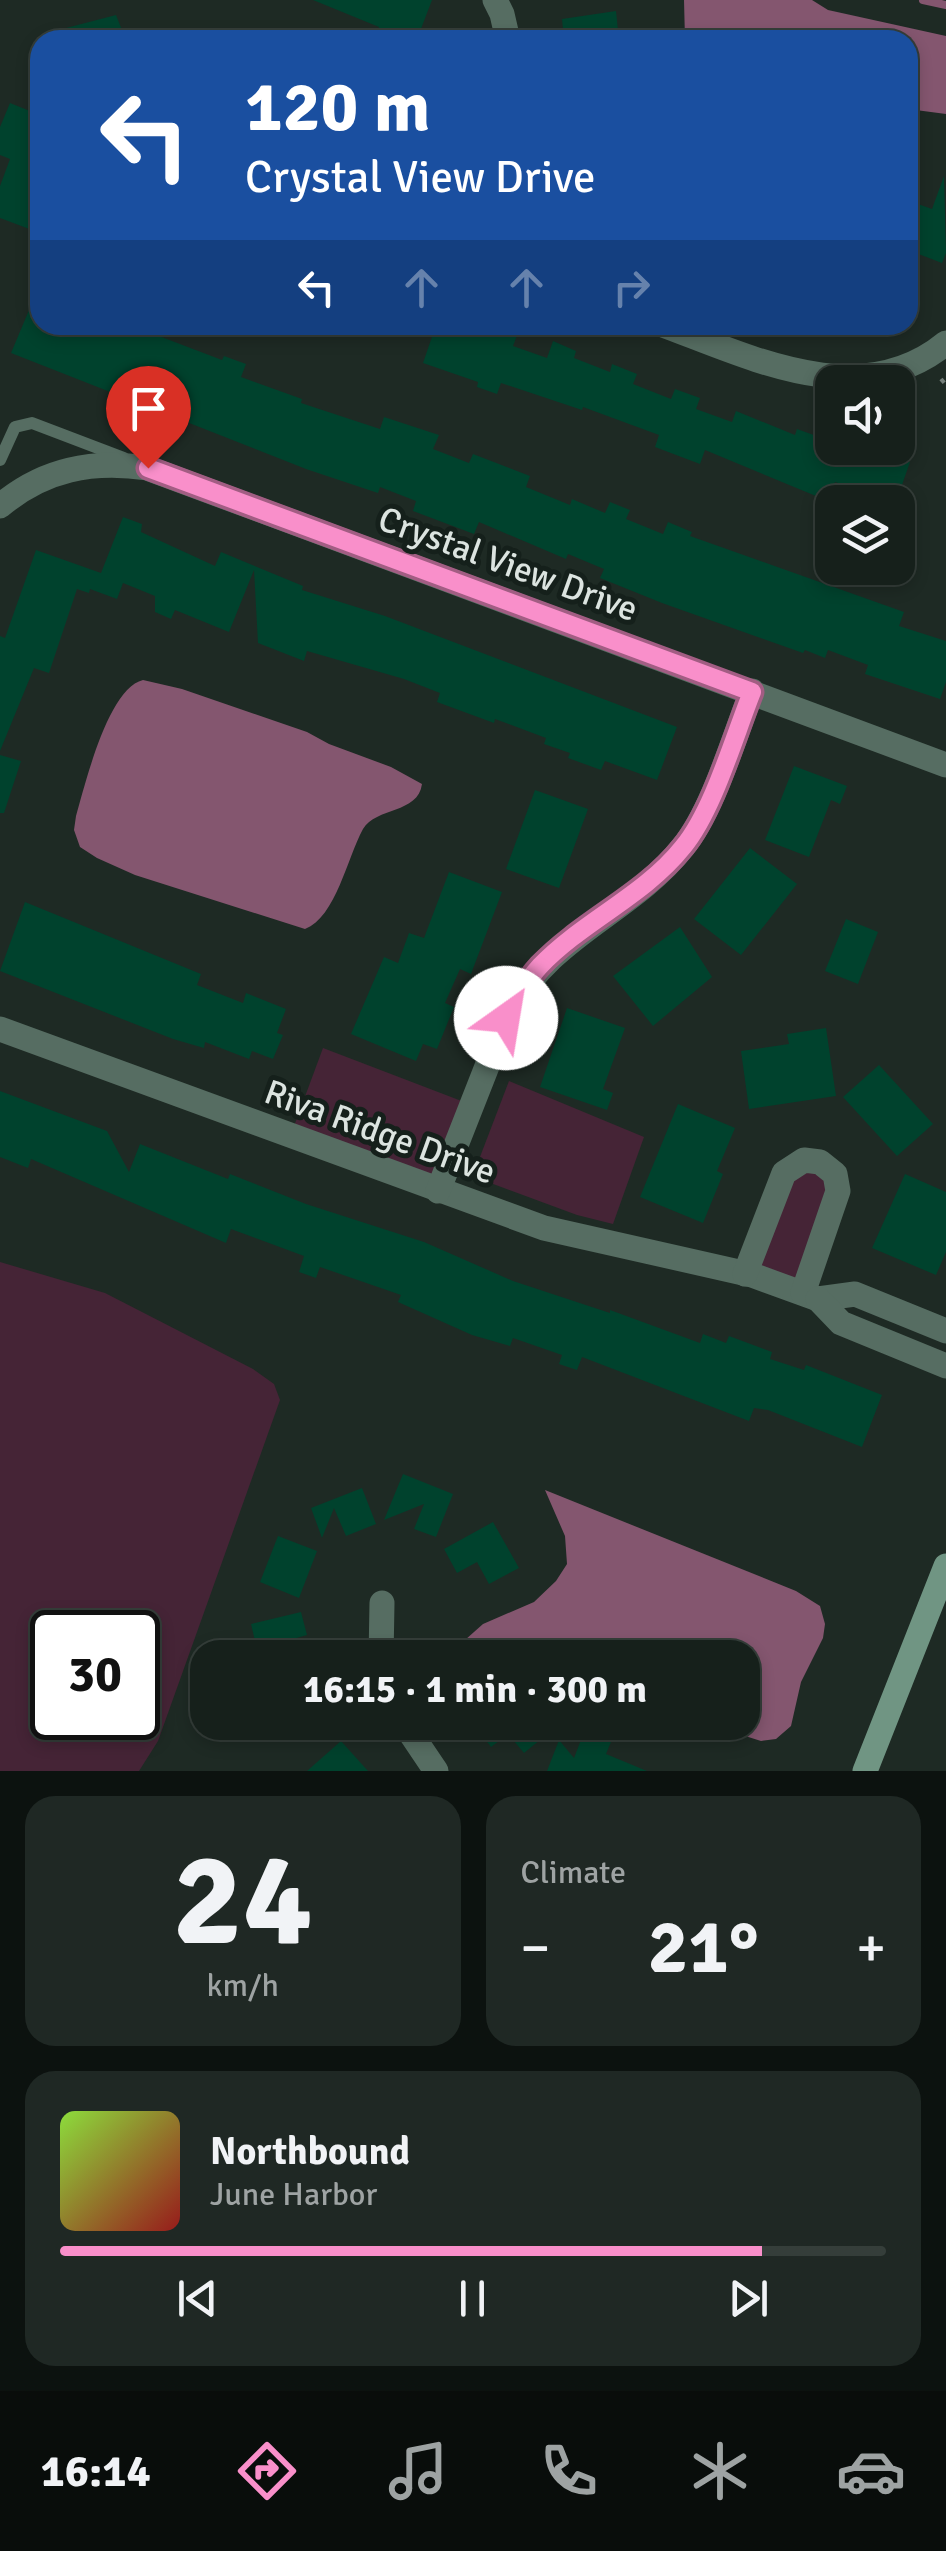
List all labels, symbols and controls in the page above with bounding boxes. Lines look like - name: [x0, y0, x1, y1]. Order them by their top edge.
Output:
- text: 120 m: [245, 64, 430, 150]
- icon: left: [80, 70, 210, 200]
- text: Crystal View Drive: [245, 150, 595, 205]
- icon: left: [289, 260, 344, 315]
- icon: ahead: [394, 260, 449, 315]
- icon: ahead: [499, 260, 554, 315]
- icon: right: [604, 260, 659, 315]
- map controls: [815, 365, 915, 585]
- button: sound: [815, 365, 915, 465]
- pin: [106, 366, 191, 469]
- icon: arrive: [121, 381, 176, 436]
- button: layers: [815, 485, 915, 585]
- street label: Crystal View Drive: [373, 497, 643, 631]
- position arrow: [454, 966, 558, 1070]
- street label: Riva Ridge Drive: [259, 1070, 501, 1194]
- speed limit sign: 30: [30, 1610, 160, 1740]
- text: 16:15 · 1 min · 300 m: [303, 1666, 647, 1713]
- text: 24: [173, 1821, 313, 1981]
- text: Climate: [521, 1853, 626, 1892]
- text: 21°: [648, 1901, 759, 1994]
- text: −: [521, 1914, 550, 1982]
- text: +: [856, 1914, 886, 1982]
- text: km/h: [207, 1966, 279, 2005]
- text: Northbound: [210, 2128, 410, 2175]
- text: June Harbor: [210, 2175, 377, 2214]
- icon: previous: [170, 2271, 225, 2326]
- icon: pause: [445, 2271, 500, 2326]
- icon: next: [721, 2271, 776, 2326]
- icon: directions: [232, 2436, 302, 2506]
- icon: music: [383, 2436, 453, 2506]
- icon: phone: [534, 2436, 604, 2506]
- icon: climate: [685, 2436, 755, 2506]
- icon: car: [836, 2436, 906, 2506]
- text: 16:14: [40, 2444, 151, 2499]

